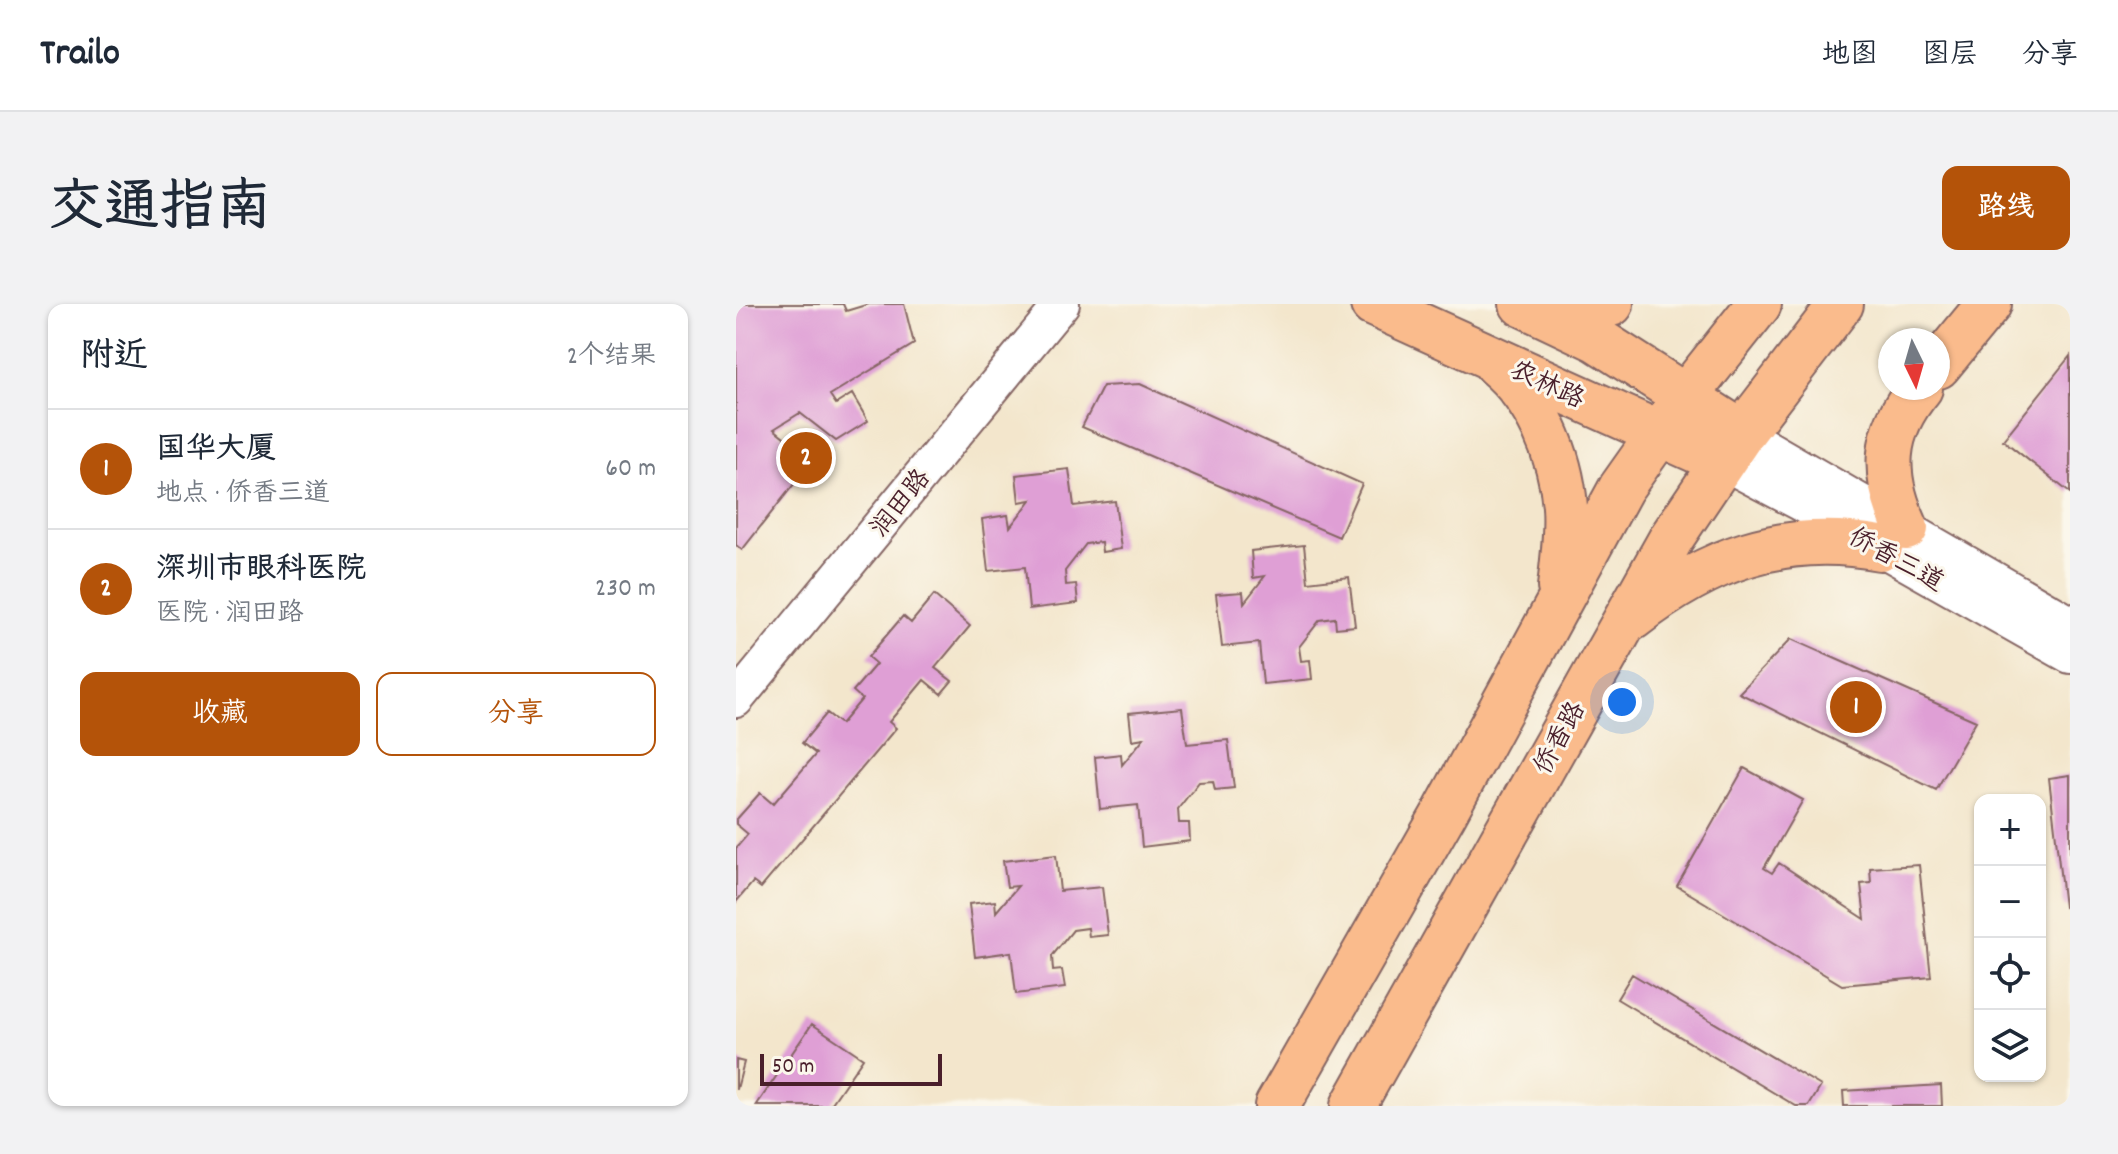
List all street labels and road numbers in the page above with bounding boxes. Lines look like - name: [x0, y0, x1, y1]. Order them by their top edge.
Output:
- street label: 农林路: [1503, 353, 1590, 419]
- street label: 润田路: [863, 462, 941, 546]
- street label: 侨香三道: [1841, 520, 1950, 602]
- street label: 侨香路: [1526, 696, 1596, 782]

